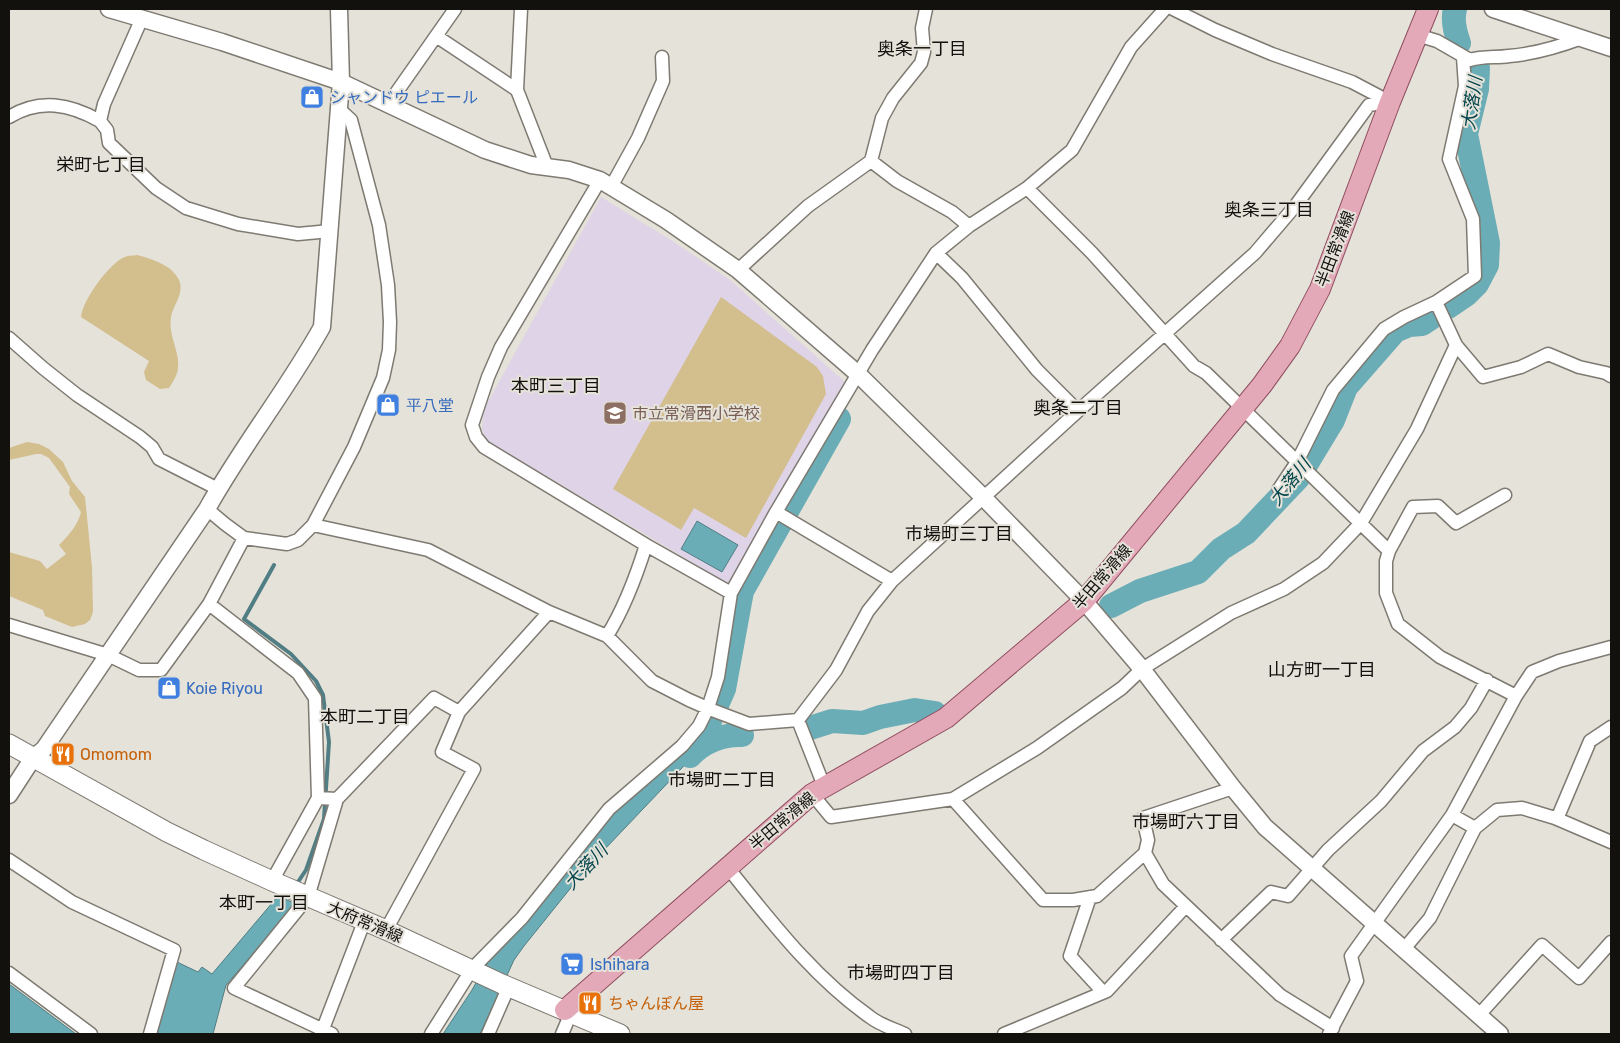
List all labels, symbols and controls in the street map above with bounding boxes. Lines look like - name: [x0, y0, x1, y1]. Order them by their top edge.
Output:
- district label: 奥条一丁目: [877, 38, 967, 60]
- water label: 大落川: [1457, 73, 1487, 131]
- shop icon: シャンドウ ピエール: [299, 84, 325, 110]
- place label: シャンドウ ピエール: [330, 88, 478, 107]
- district label: 栄町七丁目: [56, 154, 146, 176]
- district label: 奥条三丁目: [1224, 199, 1314, 221]
- street label: 半田常滑線: [1312, 208, 1358, 290]
- district label: 本町三丁目: [511, 375, 601, 397]
- shop icon: 平八堂: [375, 392, 401, 418]
- place label: 平八堂: [406, 396, 454, 415]
- district label: 奥条二丁目: [1033, 397, 1123, 419]
- school or university icon: 市立常滑西小学校: [602, 400, 628, 426]
- place label: 市立常滑西小学校: [632, 404, 760, 423]
- water label: 大落川: [1264, 453, 1317, 510]
- district label: 市場町三丁目: [905, 523, 1013, 545]
- street label: 半田常滑線: [1069, 541, 1135, 613]
- district label: 山方町一丁目: [1268, 659, 1376, 681]
- shop icon: Koie Riyou: [156, 675, 182, 701]
- place label: Koie Riyou: [186, 679, 263, 698]
- district label: 本町二丁目: [320, 706, 410, 728]
- restaurant icon: Omomom: [50, 741, 76, 767]
- place label: Omomom: [80, 745, 152, 764]
- district label: 市場町二丁目: [668, 769, 776, 791]
- street label: 半田常滑線: [745, 788, 819, 854]
- district label: 市場町六丁目: [1132, 811, 1240, 833]
- water label: 大落川: [560, 838, 614, 894]
- district label: 本町一丁目: [219, 892, 309, 914]
- street label: 大府常滑線: [324, 898, 406, 946]
- supermarket icon: Ishihara: [559, 951, 585, 977]
- place label: Ishihara: [590, 955, 650, 974]
- district label: 市場町四丁目: [847, 962, 955, 984]
- restaurant icon: ちゃんぽん屋: [577, 990, 603, 1016]
- place label: ちゃんぽん屋: [608, 994, 704, 1013]

